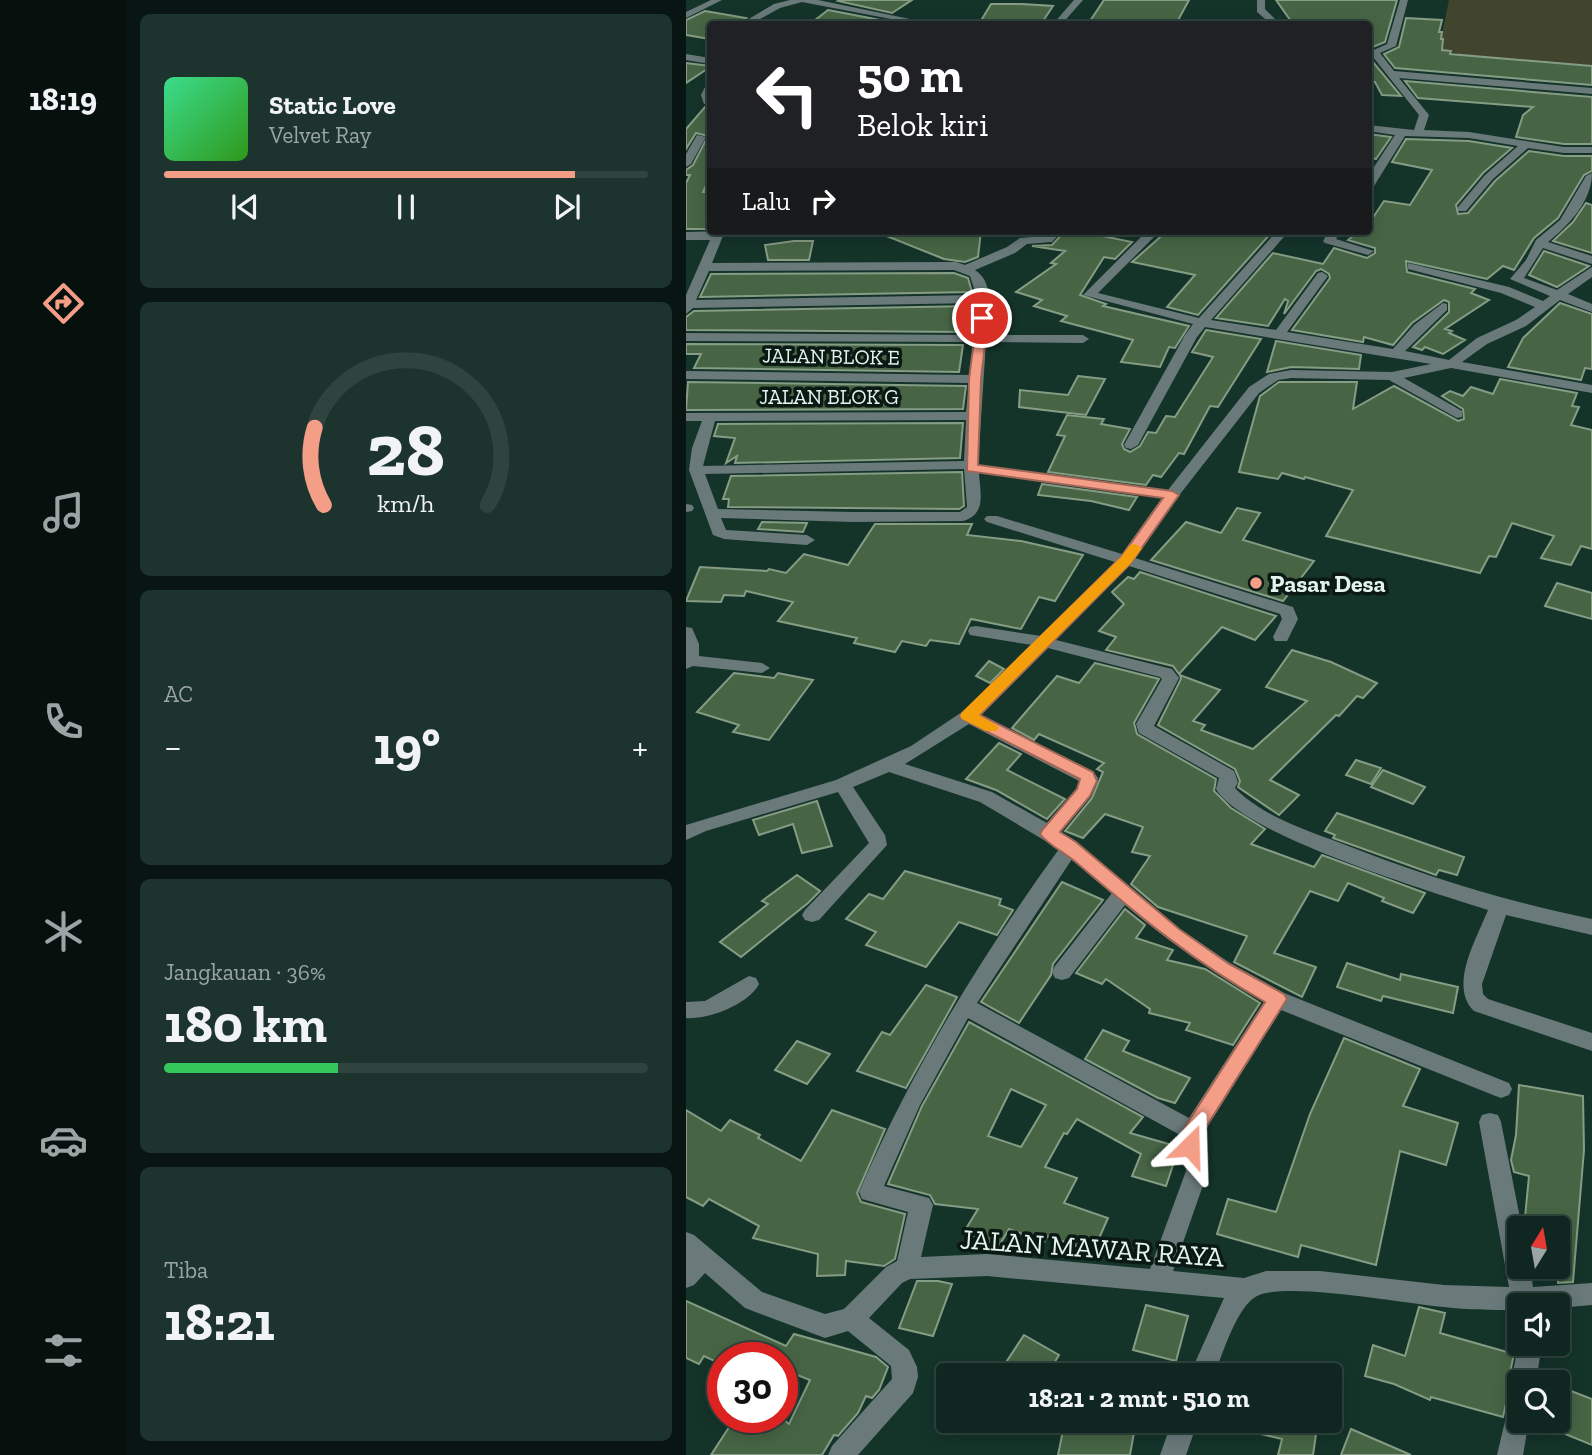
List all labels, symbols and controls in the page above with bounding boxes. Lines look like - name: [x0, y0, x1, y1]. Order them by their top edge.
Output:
- text: 50 m: [857, 46, 963, 105]
- icon: left: [742, 49, 833, 140]
- text: 18:19: [29, 80, 97, 118]
- text: Static Love: [269, 89, 396, 121]
- text: Belok kiri: [857, 106, 988, 144]
- text: Velvet Ray: [269, 121, 371, 149]
- icon: right: [804, 182, 842, 220]
- text: Lalu: [742, 185, 790, 217]
- icon: previous: [226, 188, 264, 226]
- icon: pause: [387, 188, 425, 226]
- icon: next: [548, 188, 586, 226]
- icon: directions: [39, 279, 88, 328]
- pin: [952, 288, 1012, 348]
- icon: arrive: [963, 299, 1001, 337]
- street label: JALAN BLOK E: [762, 342, 900, 370]
- street label: JALAN BLOK G: [759, 384, 899, 409]
- text: 28: [367, 407, 445, 495]
- icon: music: [39, 488, 88, 537]
- text: km/h: [377, 488, 435, 518]
- place label: Pasar Desa: [1270, 569, 1386, 598]
- marker: Pasar Desa: [1248, 575, 1264, 591]
- text: AC: [164, 680, 193, 708]
- icon: phone: [39, 697, 88, 746]
- text: 19°: [373, 715, 440, 777]
- text: −: [164, 724, 182, 770]
- text: +: [632, 724, 648, 770]
- icon: climate: [39, 907, 88, 956]
- text: Jangkauan · 36%: [164, 958, 326, 986]
- text: 180 km: [164, 993, 327, 1055]
- position arrow: [1153, 1109, 1227, 1183]
- icon: car: [39, 1116, 88, 1165]
- north arrow: [1507, 1216, 1570, 1279]
- map controls: [1507, 1216, 1570, 1433]
- street label: JALAN MAWAR RAYA: [959, 1222, 1226, 1274]
- text: Tiba: [164, 1256, 208, 1284]
- text: 18:21: [164, 1291, 275, 1353]
- button: sound: [1507, 1293, 1570, 1356]
- icon: filters: [39, 1326, 88, 1375]
- speed limit sign: 30: [707, 1342, 798, 1433]
- button: search: [1507, 1370, 1570, 1433]
- text: 18:21 · 2 mnt · 510 m: [1029, 1382, 1249, 1414]

